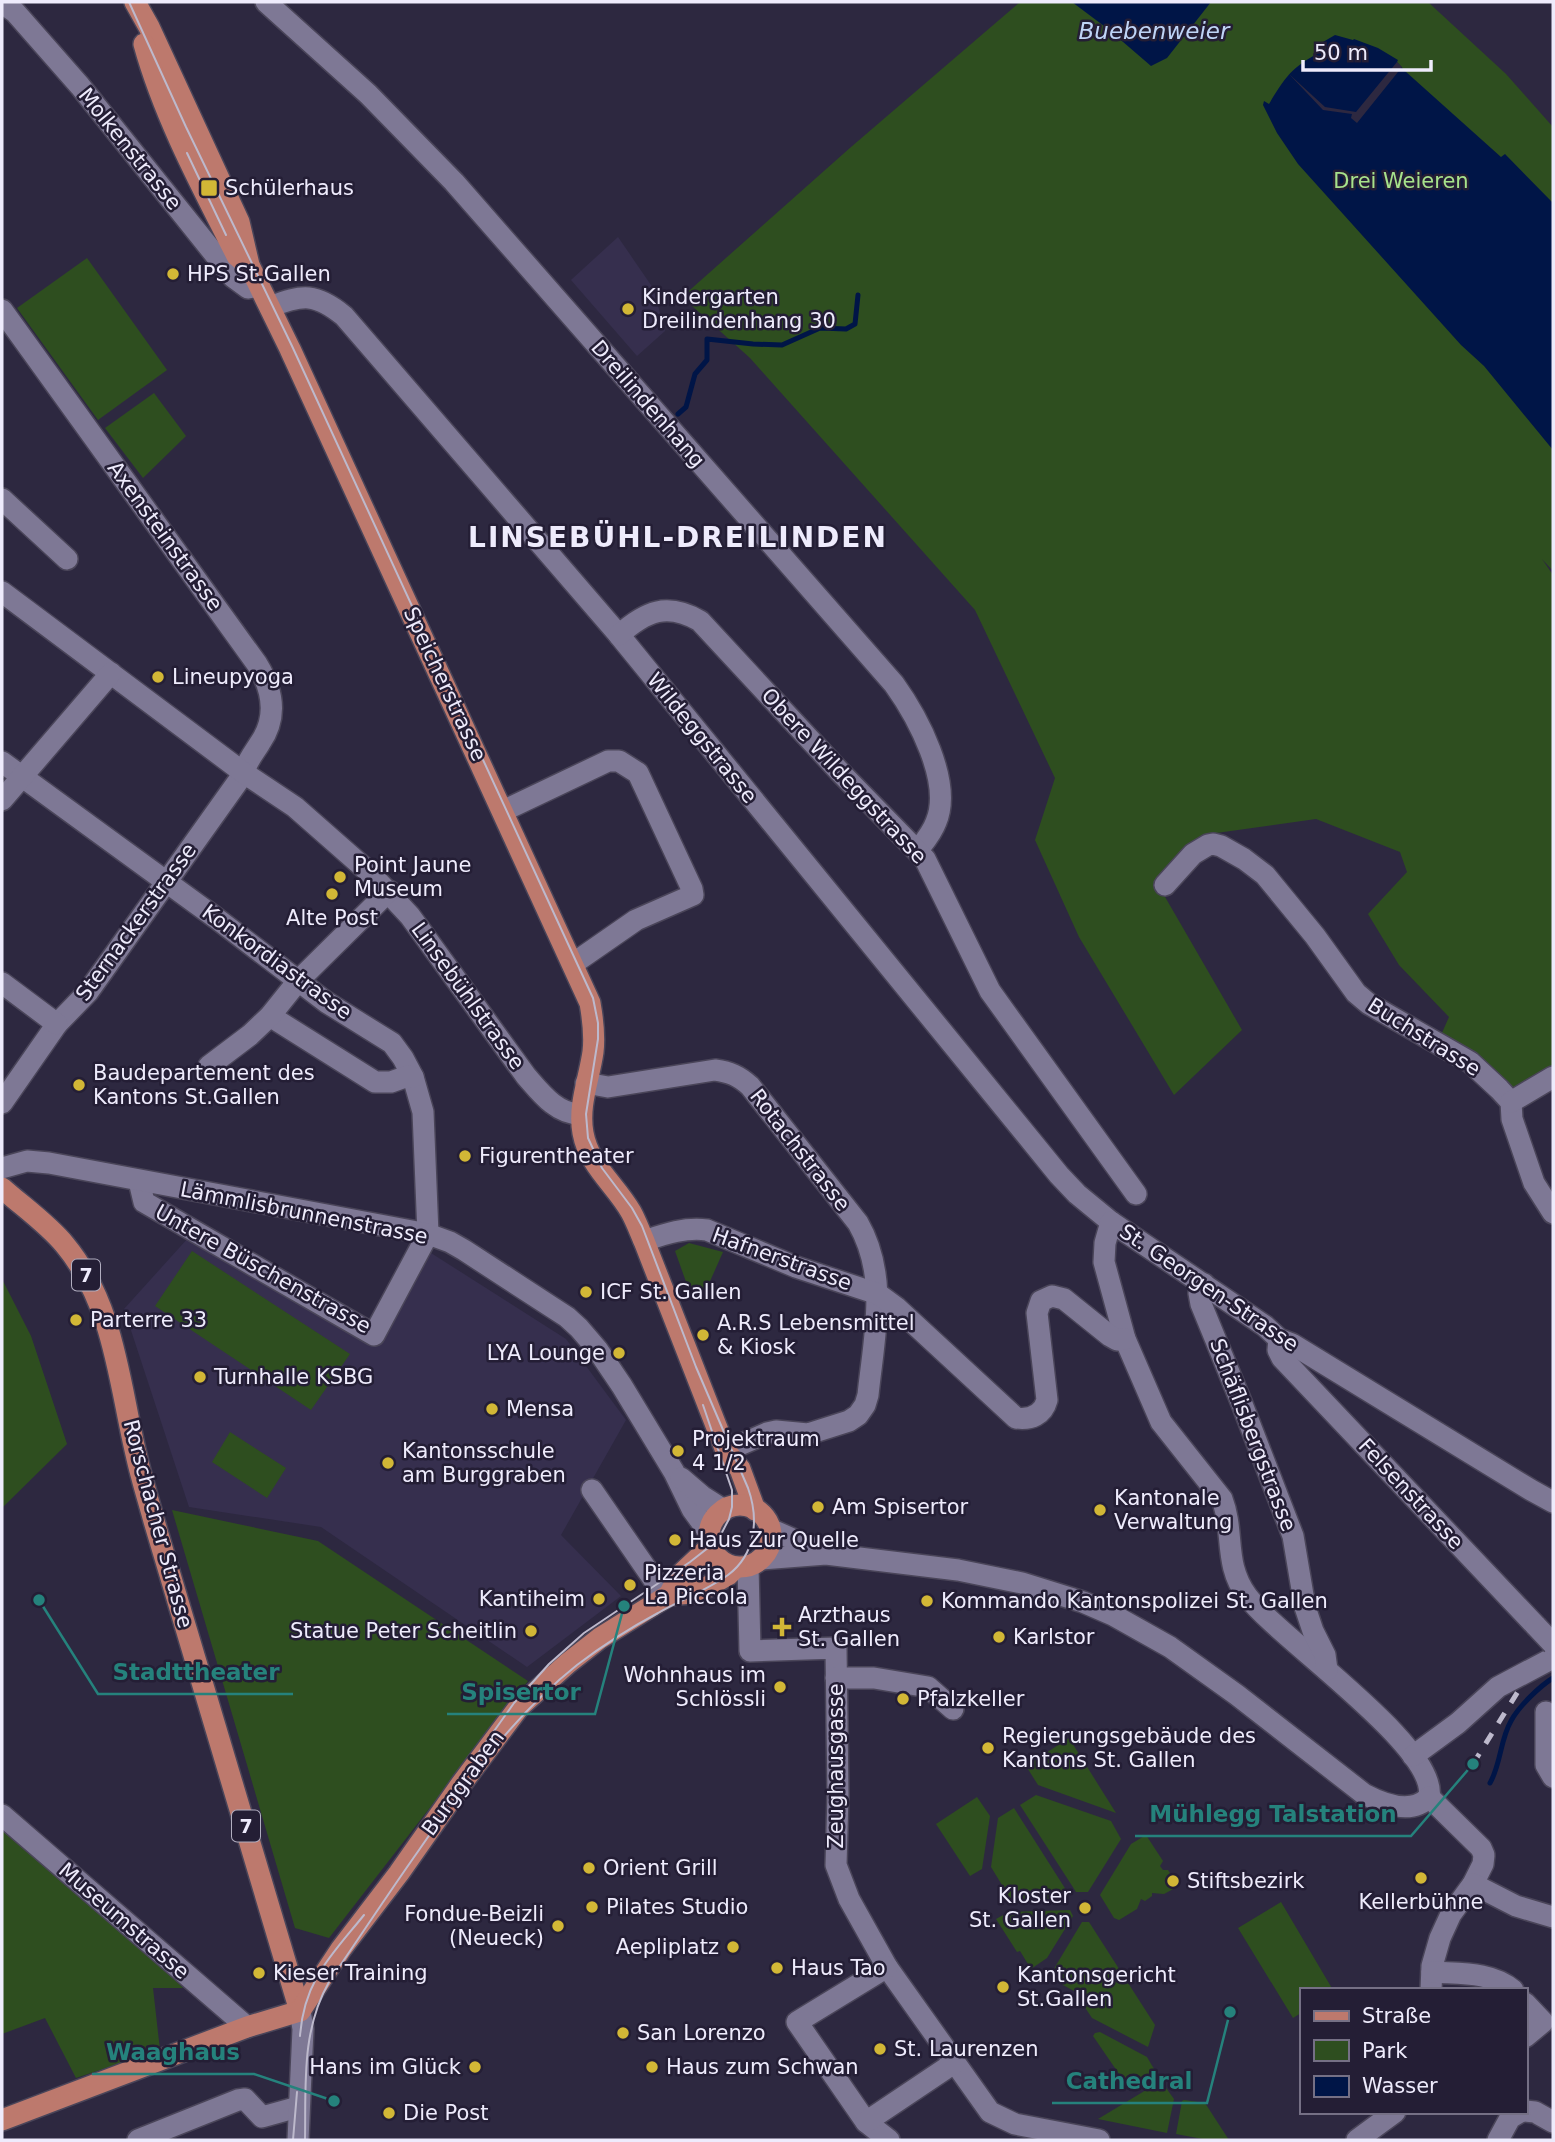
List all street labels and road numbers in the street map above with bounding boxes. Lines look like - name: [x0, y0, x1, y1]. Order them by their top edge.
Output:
- street label: Molkenstrasse: [73, 83, 187, 215]
- street label: Dreilindenhang: [586, 336, 710, 472]
- street label: Axensteinstrasse: [103, 456, 227, 616]
- street label: Speicherstrasse: [399, 603, 491, 765]
- street label: Wildeggstrasse: [642, 668, 762, 808]
- street label: Obere Wildeggstrasse: [756, 683, 932, 869]
- street label: Sternackerstrasse: [71, 839, 201, 1005]
- street label: Konkordiastrasse: [198, 900, 356, 1024]
- street label: Linsebühlstrasse: [407, 918, 529, 1074]
- street label: Buchstrasse: [1363, 993, 1485, 1081]
- street label: Rotachstrasse: [745, 1084, 855, 1216]
- street label: Lämmlisbrunnenstrasse: [178, 1177, 430, 1249]
- street label: Untere Büschenstrasse: [151, 1200, 375, 1338]
- street label: St. Georgen-Strasse: [1115, 1219, 1303, 1357]
- street label: Hafnerstrasse: [709, 1223, 855, 1295]
- road number: 7: [72, 1260, 100, 1290]
- street label: Schäflisbergstrasse: [1205, 1335, 1301, 1535]
- street label: Rorschacher Strasse: [119, 1417, 197, 1631]
- street label: Felsenstrasse: [1354, 1434, 1468, 1554]
- street label: Zeughausgasse: [824, 1683, 848, 1849]
- street label: Burggraben: [417, 1726, 509, 1840]
- road number: 7: [232, 1810, 260, 1842]
- street label: Museumstrasse: [54, 1858, 194, 1984]

